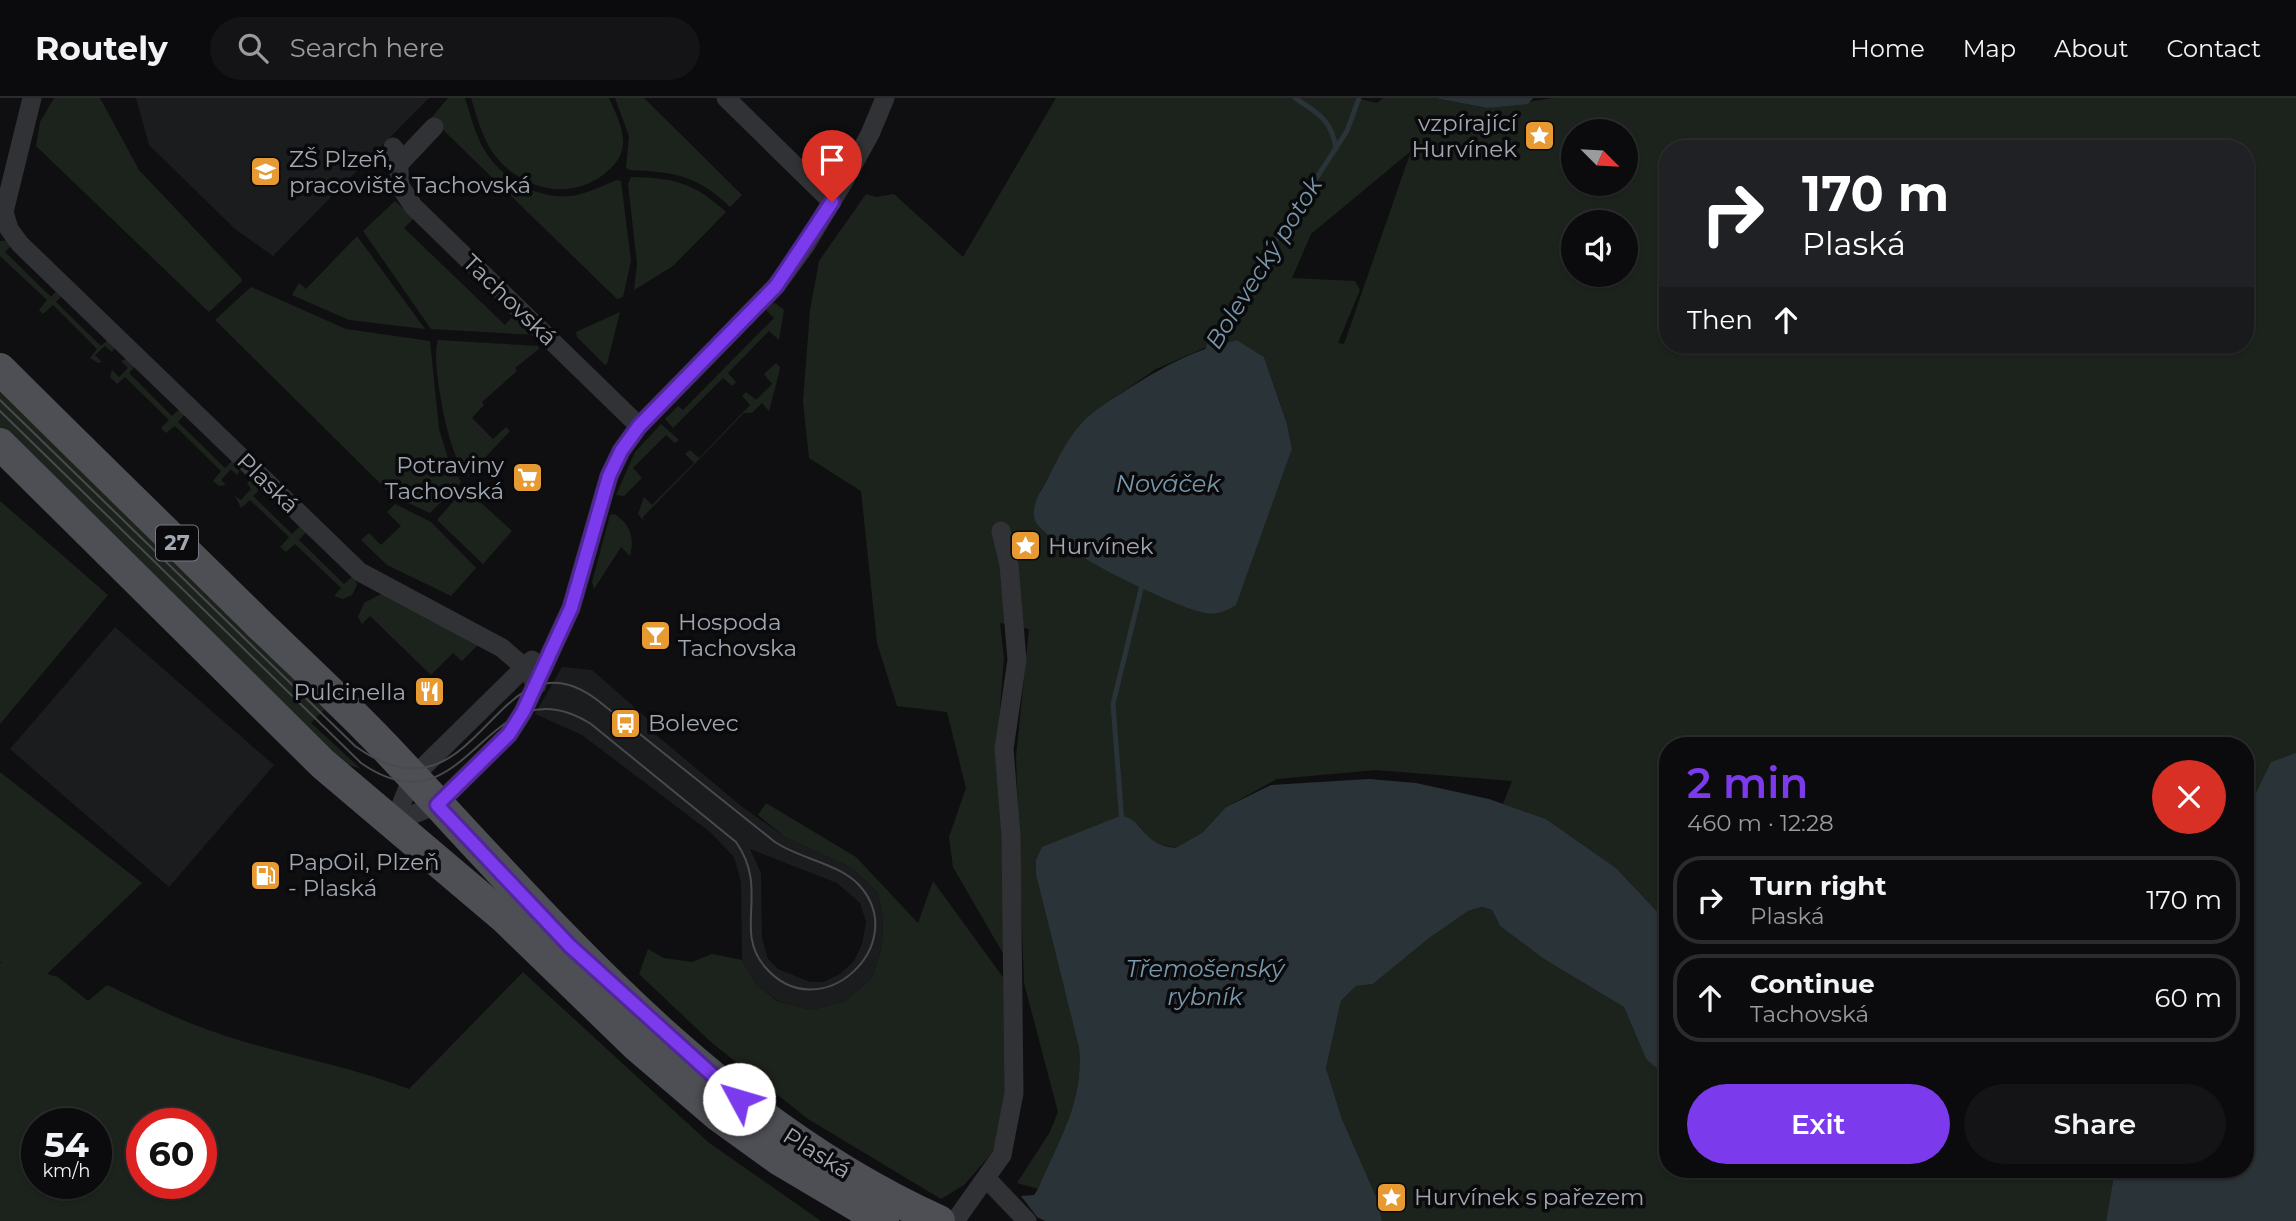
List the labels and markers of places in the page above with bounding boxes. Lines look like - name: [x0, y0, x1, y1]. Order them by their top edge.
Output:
- place label: vzpírající Hurvínek: [1411, 109, 1518, 163]
- place icon: vzpírající Hurvínek: [1523, 119, 1557, 153]
- pin: [802, 130, 862, 202]
- place label: ZŠ Plzeň, pracoviště Tachovská: [289, 145, 531, 199]
- school or university icon: ZŠ Plzeň, pracoviště Tachovská: [249, 155, 283, 189]
- place label: Potraviny Tachovská: [385, 451, 505, 505]
- supermarket icon: Potraviny Tachovská: [510, 461, 544, 495]
- place icon: Hurvínek: [1008, 529, 1042, 563]
- place label: Hurvínek: [1048, 532, 1154, 560]
- place label: Hospoda Tachovska: [678, 608, 797, 662]
- bar icon: Hospoda Tachovska: [638, 618, 672, 652]
- restaurant icon: Pulcinella: [412, 675, 446, 709]
- place label: Pulcinella: [294, 678, 406, 706]
- bus stop icon: Bolevec: [608, 706, 642, 740]
- place label: Bolevec: [648, 709, 739, 737]
- place label: PapOil, Plzeň - Plaská: [288, 848, 440, 902]
- fuel station icon: PapOil, Plzeň - Plaská: [248, 858, 282, 892]
- place icon: Hurvínek s pařezem: [1374, 1180, 1408, 1214]
- place label: Hurvínek s pařezem: [1414, 1183, 1644, 1211]

